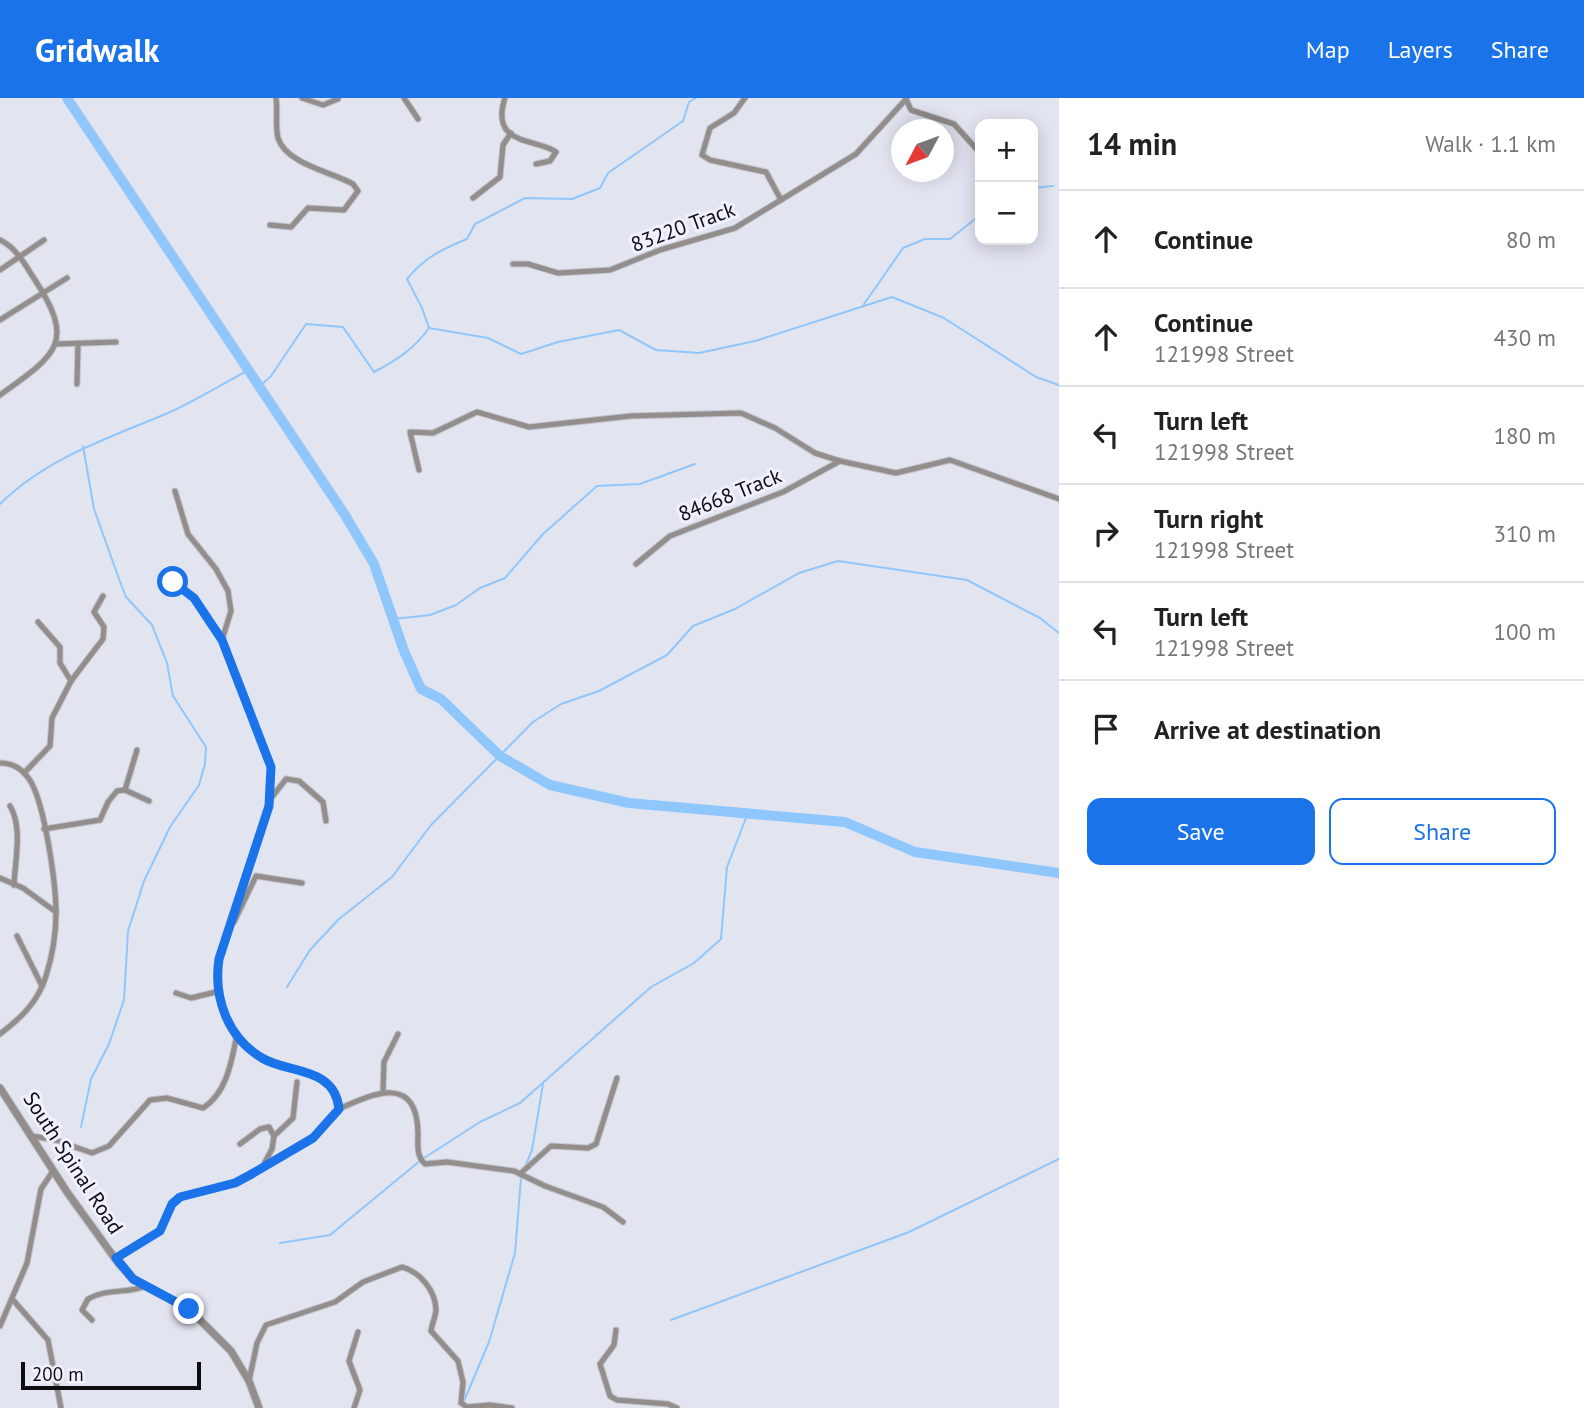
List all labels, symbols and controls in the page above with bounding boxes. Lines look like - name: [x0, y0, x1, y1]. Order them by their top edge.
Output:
- text: Gridwalk: [35, 28, 159, 71]
- text: Map: [1306, 34, 1350, 65]
- text: Layers: [1388, 34, 1453, 65]
- text: Share: [1491, 34, 1549, 65]
- north arrow: [891, 119, 954, 182]
- map controls: [975, 119, 1038, 245]
- button: +: [975, 119, 1038, 182]
- text: 14 min: [1087, 124, 1177, 163]
- text: Walk · 1.1 km: [1425, 129, 1556, 158]
- button: −: [975, 182, 1038, 245]
- street label: 83220 Track: [627, 195, 739, 258]
- icon: ahead: [1087, 220, 1125, 258]
- text: Continue: [1154, 223, 1253, 256]
- text: 80 m: [1506, 225, 1556, 254]
- text: Continue: [1154, 306, 1253, 339]
- icon: ahead: [1087, 318, 1125, 356]
- text: 430 m: [1494, 323, 1556, 352]
- text: 121998 Street: [1154, 339, 1294, 368]
- text: Turn left: [1154, 404, 1248, 437]
- icon: left: [1087, 416, 1125, 454]
- text: 180 m: [1494, 421, 1556, 450]
- text: 121998 Street: [1154, 437, 1294, 466]
- street label: 84668 Track: [674, 462, 785, 527]
- text: Turn right: [1154, 502, 1263, 535]
- icon: right: [1087, 514, 1125, 552]
- text: 310 m: [1494, 519, 1556, 548]
- text: 121998 Street: [1154, 535, 1294, 564]
- route start: [157, 566, 188, 597]
- text: Turn left: [1154, 600, 1248, 633]
- icon: left: [1087, 612, 1125, 650]
- text: 100 m: [1494, 617, 1556, 646]
- text: 121998 Street: [1154, 633, 1294, 662]
- icon: arrive: [1087, 710, 1125, 748]
- text: Arrive at destination: [1154, 713, 1381, 746]
- button: Save: [1087, 798, 1315, 865]
- button: Share: [1329, 798, 1556, 865]
- street label: South Spinal Road: [17, 1087, 129, 1239]
- route end: [173, 1293, 204, 1324]
- scale bar: [21, 1359, 201, 1391]
- text: 200 m: [32, 1362, 84, 1386]

